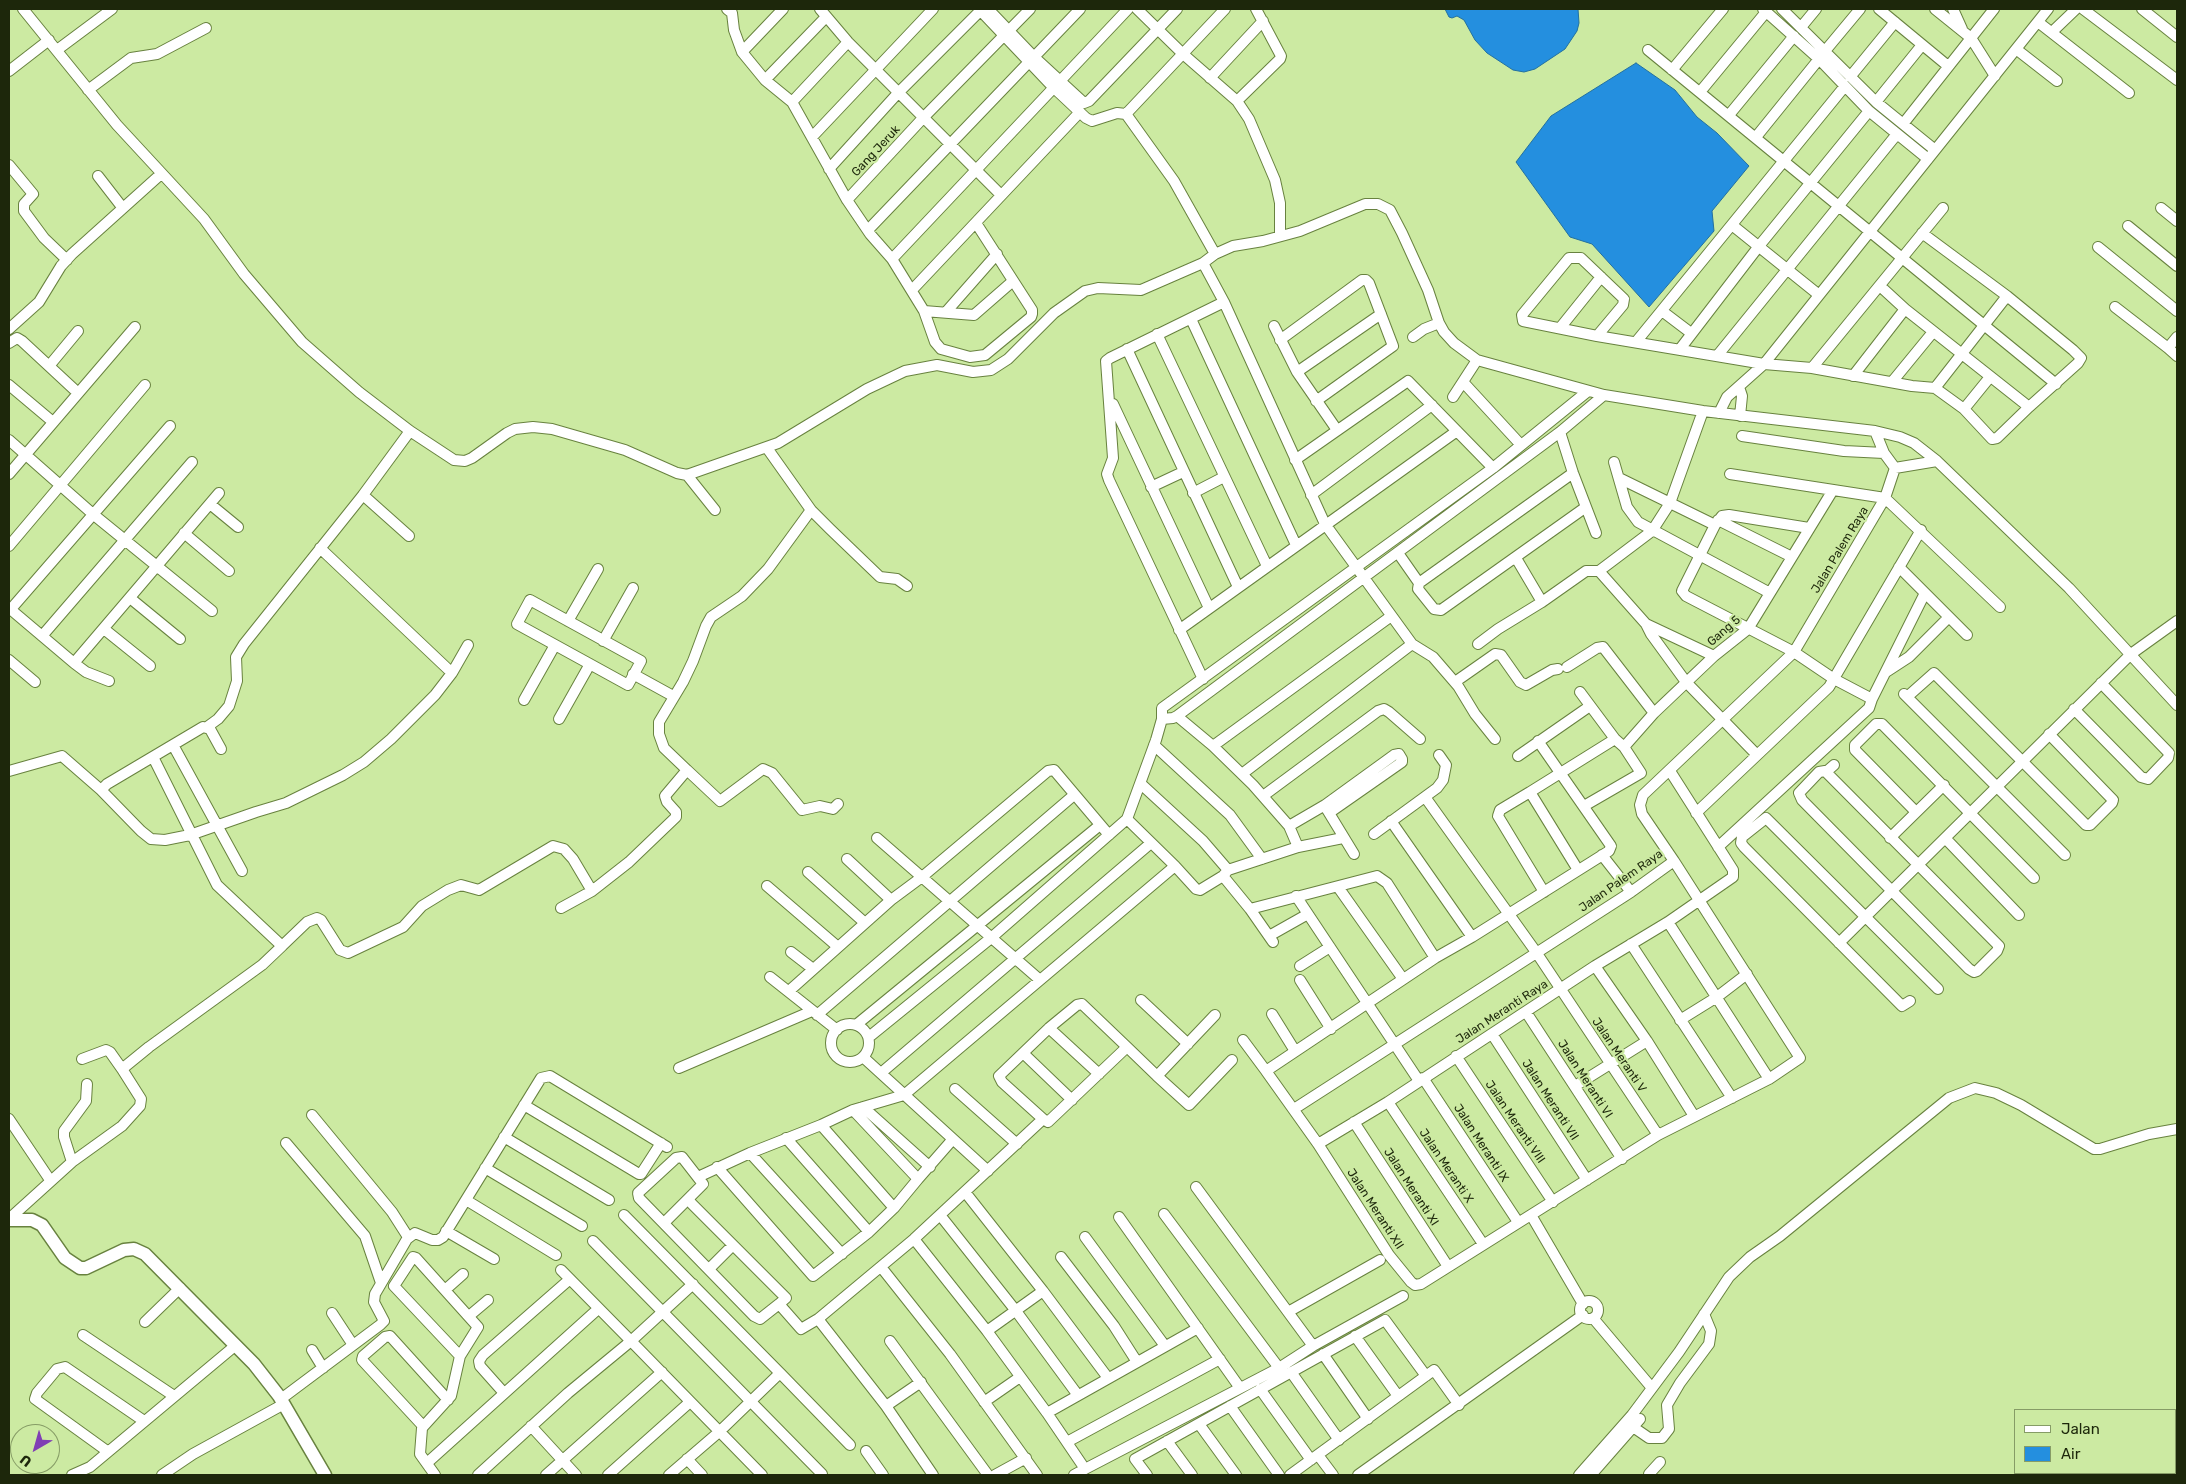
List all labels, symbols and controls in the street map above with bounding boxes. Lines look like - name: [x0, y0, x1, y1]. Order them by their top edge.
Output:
- street label: Gang Jeruk: [849, 123, 903, 179]
- street label: Jalan Palem Raya: [1808, 504, 1872, 596]
- street label: Gang 5: [1704, 613, 1744, 649]
- street label: Jalan Palem Raya: [1576, 847, 1666, 915]
- street label: Jalan Meranti Raya: [1453, 977, 1551, 1047]
- street label: Jalan Meranti V: [1589, 1015, 1649, 1095]
- street label: Jalan Meranti VI: [1554, 1037, 1616, 1121]
- street label: Jalan Meranti VII: [1519, 1057, 1581, 1143]
- street label: Jalan Meranti VIII: [1482, 1078, 1548, 1166]
- street label: Jalan Meranti IX: [1450, 1101, 1512, 1185]
- street label: Jalan Meranti X: [1416, 1126, 1476, 1206]
- street label: Jalan Meranti XI: [1380, 1145, 1442, 1229]
- street label: Jalan Meranti XII: [1344, 1166, 1406, 1252]
- legend: [2014, 1409, 2176, 1474]
- text: Jalan: [2061, 1420, 2100, 1438]
- north arrow: [10, 1424, 60, 1474]
- text: Air: [2061, 1445, 2080, 1463]
- text: U: [17, 1451, 35, 1470]

